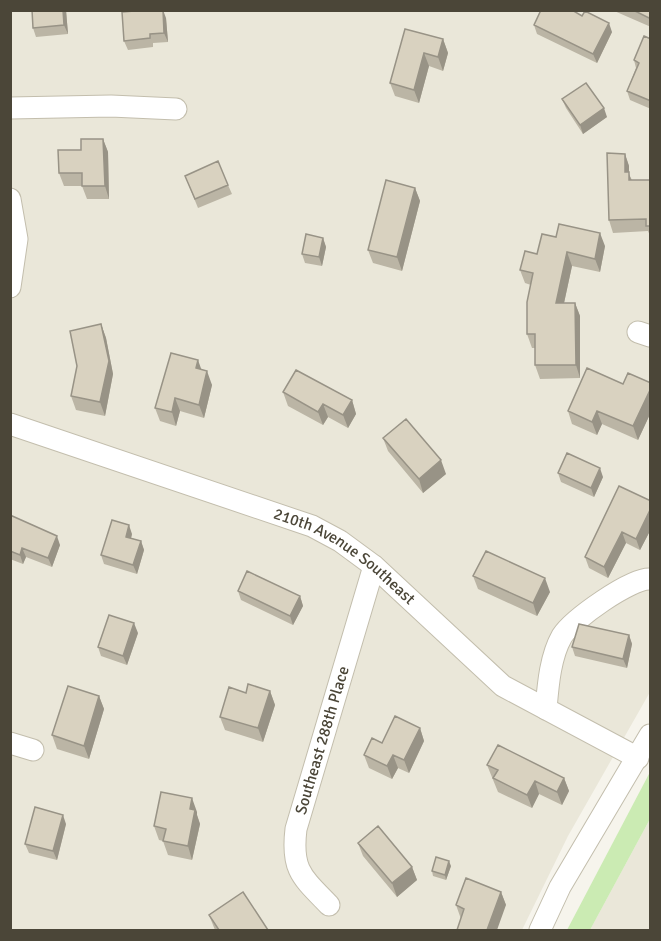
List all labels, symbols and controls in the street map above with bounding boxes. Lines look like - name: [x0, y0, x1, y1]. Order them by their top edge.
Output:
- street label: 210th Avenue Southeast: [271, 504, 420, 609]
- street label: Southeast 288th Place: [291, 664, 354, 817]

